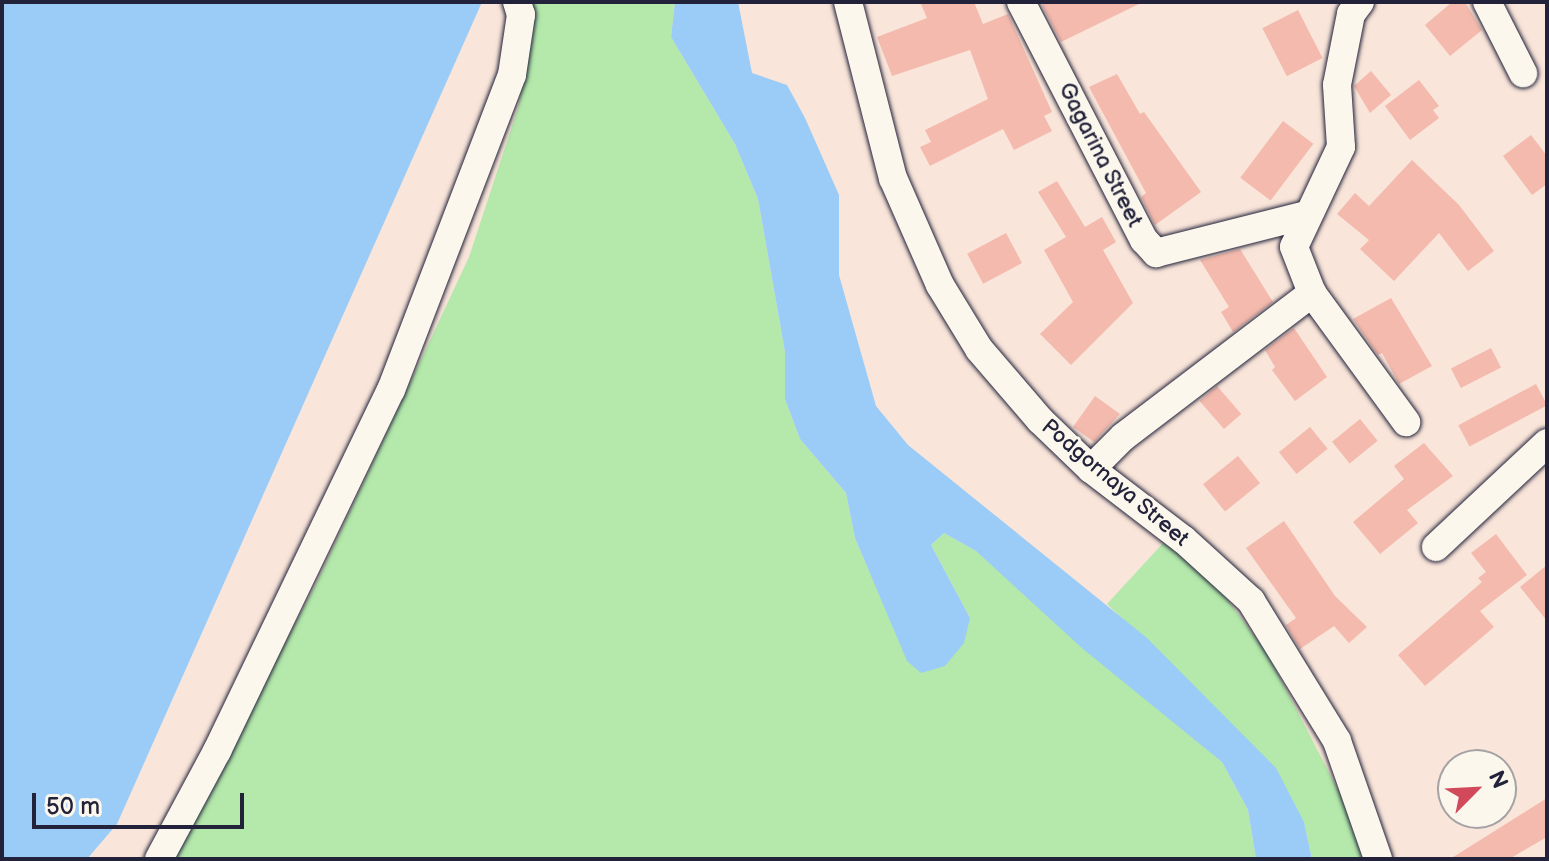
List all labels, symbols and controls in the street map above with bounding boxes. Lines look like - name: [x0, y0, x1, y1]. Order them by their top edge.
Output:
- street label: Gagarina Street: [1052, 78, 1148, 232]
- street label: Podgornaya Street: [1036, 414, 1194, 552]
- north arrow: [1437, 749, 1517, 829]
- text: N: [1482, 767, 1513, 793]
- scale bar: [36, 777, 248, 827]
- text: 50 m: [46, 792, 100, 821]

